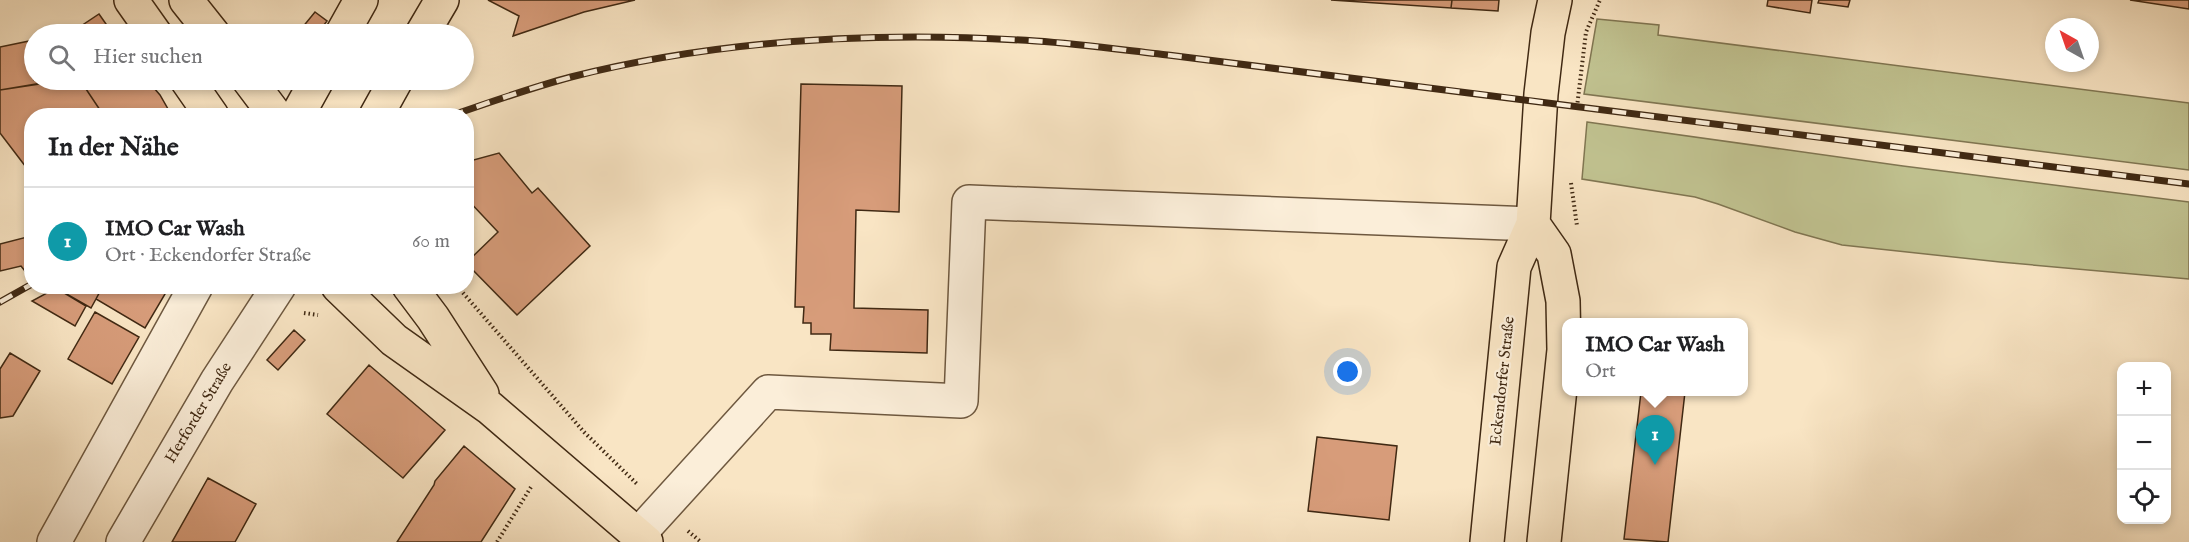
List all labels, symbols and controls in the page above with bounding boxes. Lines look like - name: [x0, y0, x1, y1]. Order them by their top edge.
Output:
- north arrow: [2045, 18, 2099, 72]
- search box: [24, 24, 474, 90]
- icon: search: [45, 41, 78, 74]
- text: Hier suchen: [93, 43, 203, 71]
- text: In der Nähe: [48, 131, 179, 164]
- text: IMO Car Wash: [105, 215, 245, 243]
- text: 1: [64, 229, 71, 254]
- text: 60 m: [412, 229, 450, 254]
- text: Ort · Eckendorfer Straße: [105, 243, 311, 268]
- street label: Eckendorfer Straße: [1486, 315, 1520, 447]
- popup: [1562, 318, 1748, 396]
- text: IMO Car Wash: [1585, 331, 1725, 359]
- your location: [1333, 357, 1362, 386]
- street label: Herforder Straße: [161, 359, 237, 467]
- text: Ort: [1585, 359, 1616, 384]
- map controls: [2117, 362, 2171, 524]
- button: +: [2117, 362, 2171, 416]
- pin: 1: [1636, 416, 1674, 465]
- button: −: [2117, 416, 2171, 470]
- button: locate: [2117, 470, 2171, 524]

